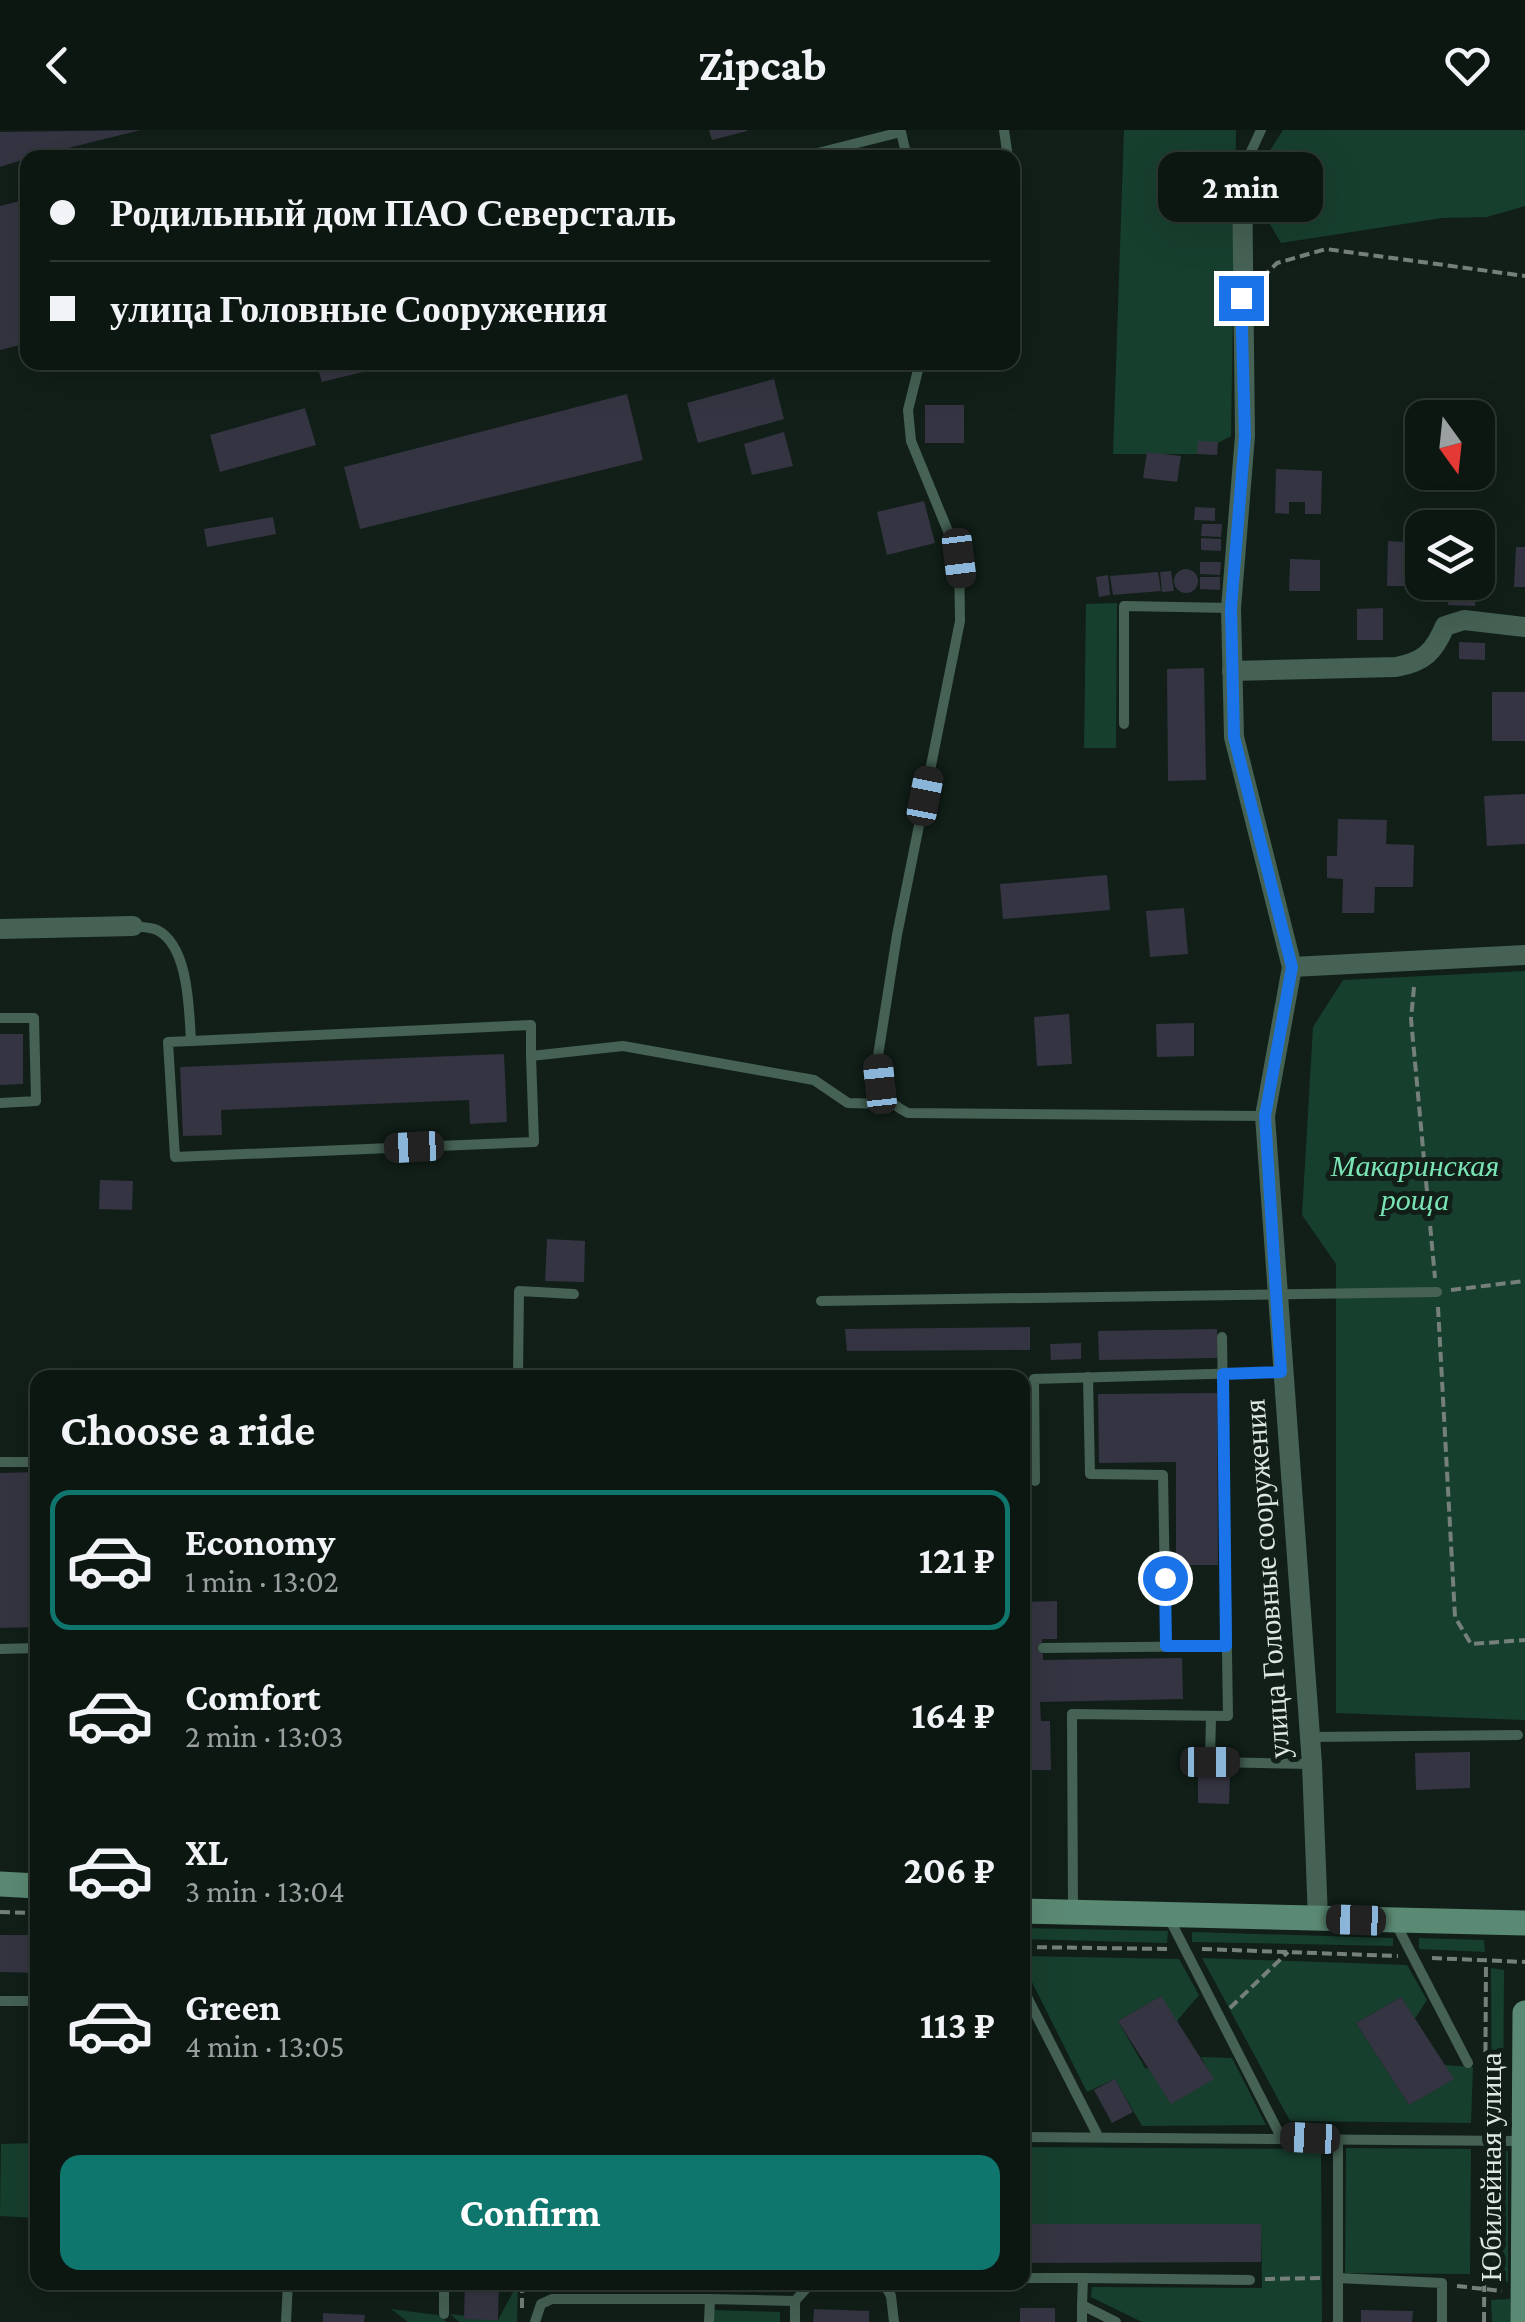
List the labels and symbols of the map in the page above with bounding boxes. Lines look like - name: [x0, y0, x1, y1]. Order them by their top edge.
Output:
- callout: 2 min: [1158, 153, 1324, 223]
- route end: [1219, 276, 1264, 321]
- north arrow: [1405, 400, 1495, 490]
- car: [940, 526, 978, 590]
- car: [905, 764, 945, 828]
- car: [862, 1053, 898, 1115]
- car: [383, 1130, 445, 1164]
- park label: Макаринская роща: [1330, 1149, 1499, 1216]
- street label: улица Головные сооружения: [1237, 1398, 1296, 1760]
- route start: [1143, 1556, 1188, 1601]
- car: [1180, 1747, 1240, 1777]
- car: [1325, 1904, 1387, 1936]
- street label: Юбилейная улица: [1474, 2052, 1507, 2282]
- car: [1279, 2121, 1341, 2155]

